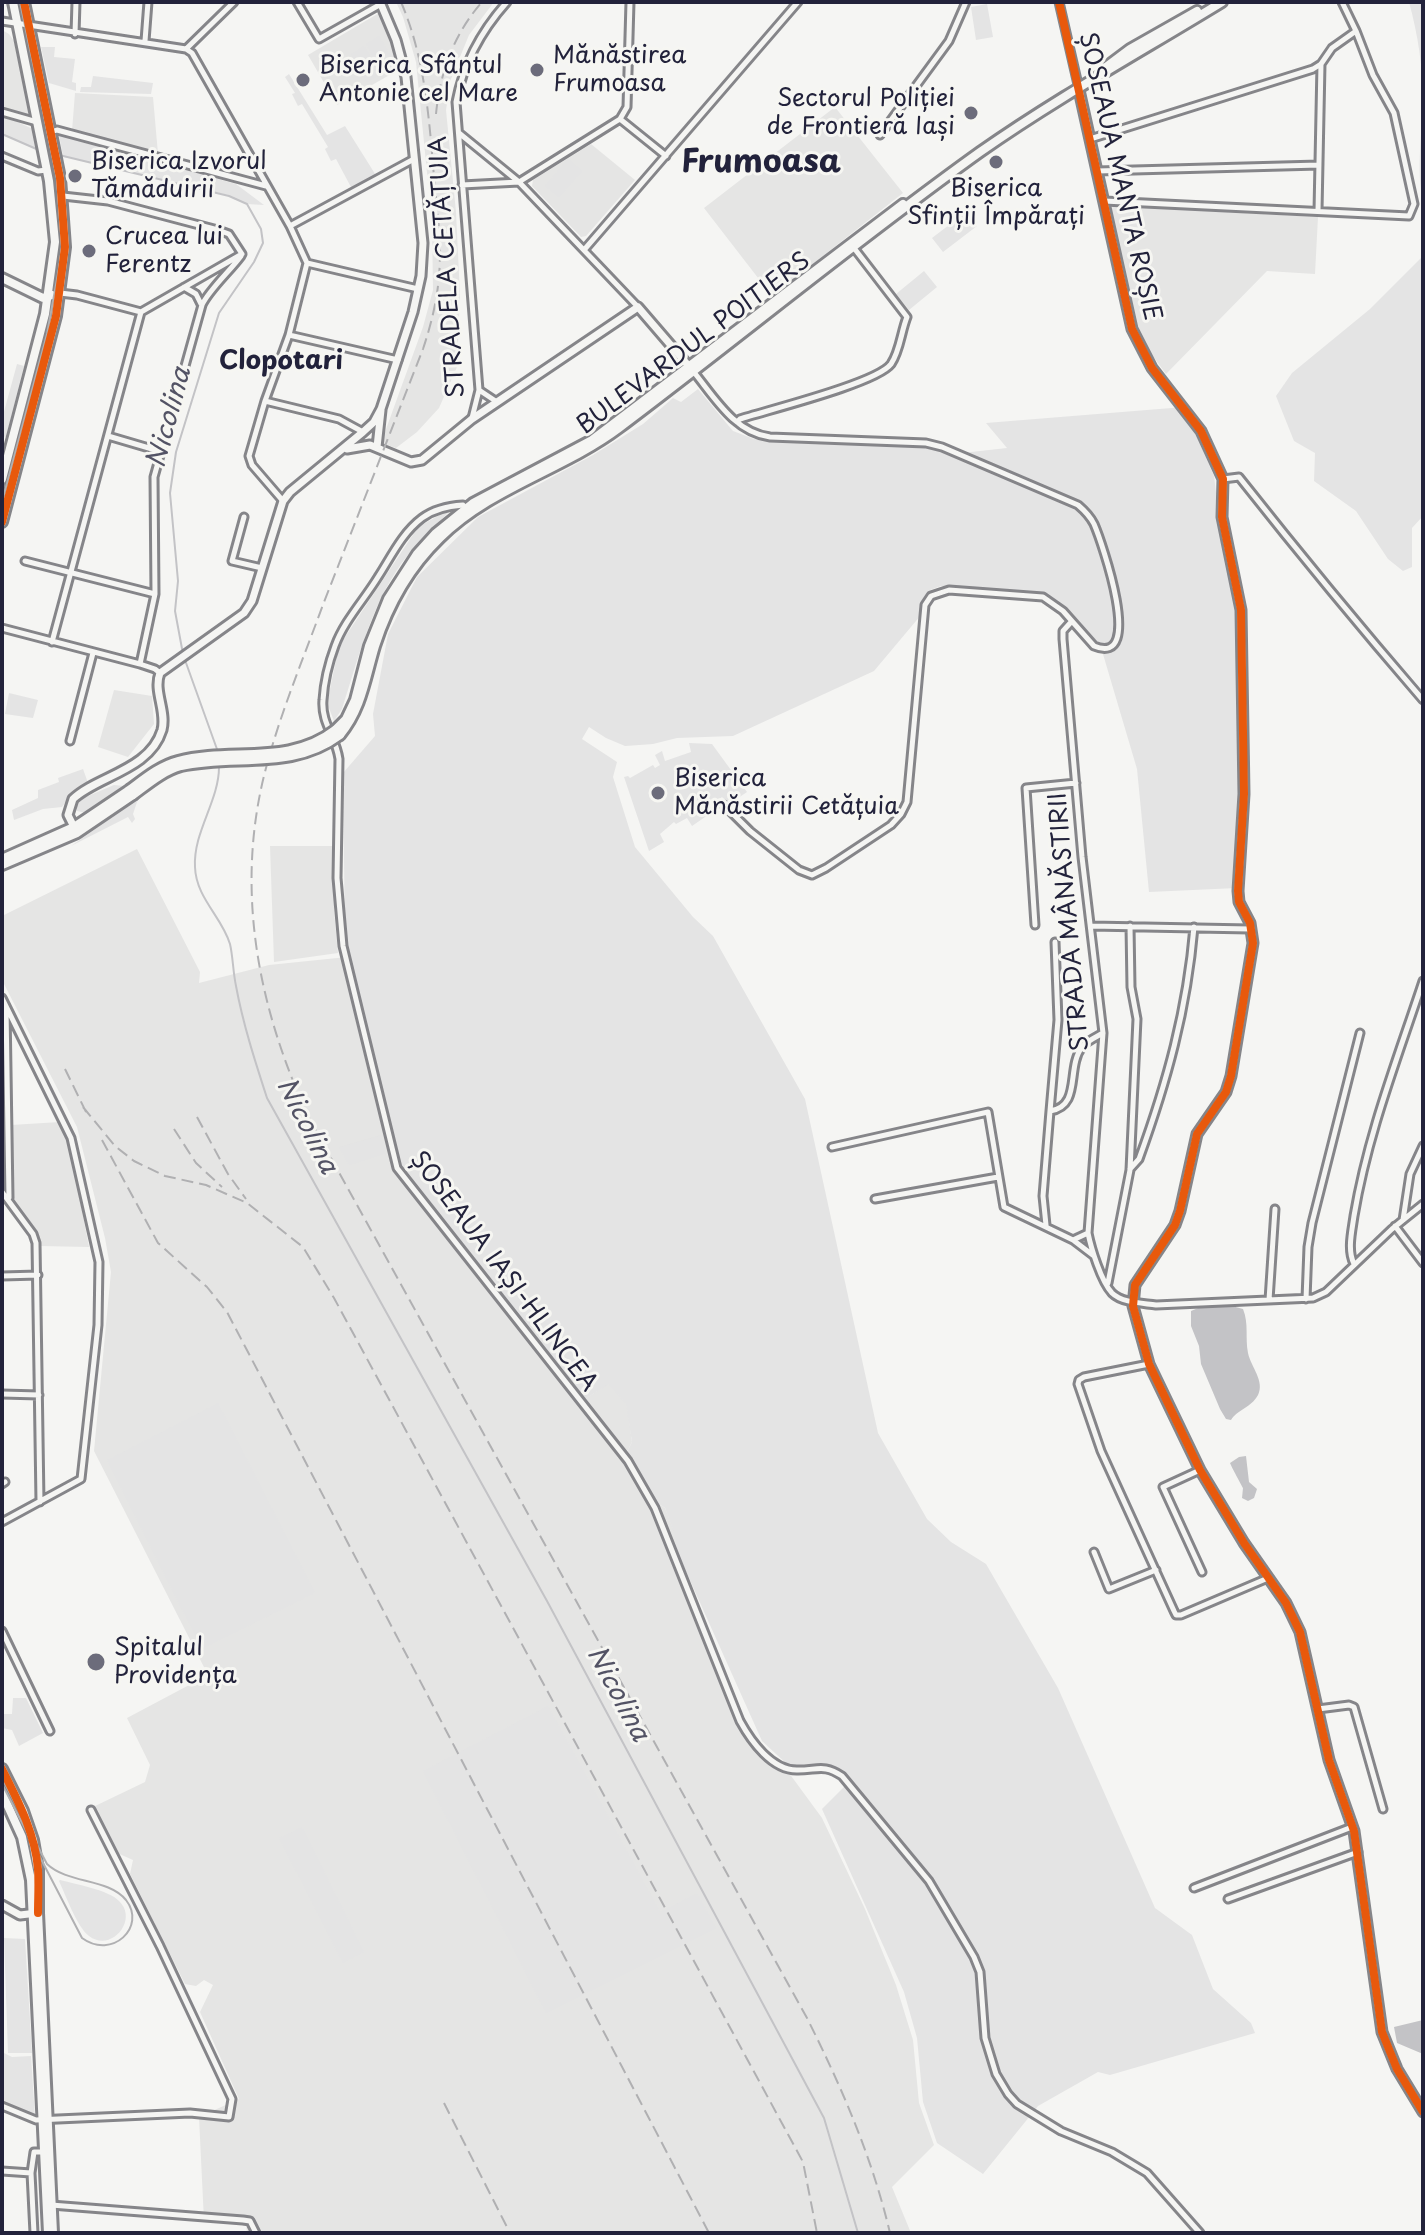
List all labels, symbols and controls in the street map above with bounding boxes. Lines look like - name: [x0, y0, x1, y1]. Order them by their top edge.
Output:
- street label: ȘOSEAUA MANTA ROȘIE: [1072, 30, 1166, 324]
- place label: Mănăstirea Frumoasa: [553, 42, 686, 98]
- place label: Biserica Sfântul Antonie cel Mare: [319, 52, 518, 108]
- marker: Mănăstirea Frumoasa: [528, 61, 546, 79]
- marker: Biserica Sfântul Antonie cel Mare: [294, 71, 312, 89]
- place label: Sectorul Poliției de Frontieră Iași: [767, 85, 955, 141]
- marker: Sectorul Poliției de Frontieră Iași: [962, 104, 980, 122]
- street label: STRADELA CETĂȚUIA: [424, 135, 472, 399]
- district label: Frumoasa: [681, 144, 841, 182]
- place label: Biserica Izvorul Tămăduirii: [91, 148, 266, 204]
- marker: Biserica Sfinții Împărați: [987, 153, 1005, 171]
- marker: Biserica Izvorul Tămăduirii: [66, 167, 84, 185]
- place label: Biserica Sfinții Împărați: [907, 175, 1085, 231]
- place label: Crucea lui Ferentz: [105, 223, 223, 279]
- marker: Crucea lui Ferentz: [80, 242, 98, 260]
- street label: BULEVARDUL POITIERS: [572, 247, 816, 441]
- district label: Clopotari: [219, 346, 343, 378]
- water label: Nicolina: [142, 364, 198, 472]
- place label: Biserica Mănăstirii Cetățuia: [674, 765, 899, 821]
- marker: Biserica Mănăstirii Cetățuia: [649, 784, 667, 802]
- street label: STRADA MÂNĂSTIRII: [1044, 791, 1096, 1053]
- water label: Nicolina: [269, 1073, 343, 1179]
- street label: ȘOSEAUA IAȘI-HLINCEA: [403, 1146, 603, 1398]
- place label: Spitalul Providența: [114, 1634, 237, 1690]
- water label: Nicolina: [579, 1641, 655, 1747]
- marker: Spitalul Providența: [85, 1651, 107, 1673]

